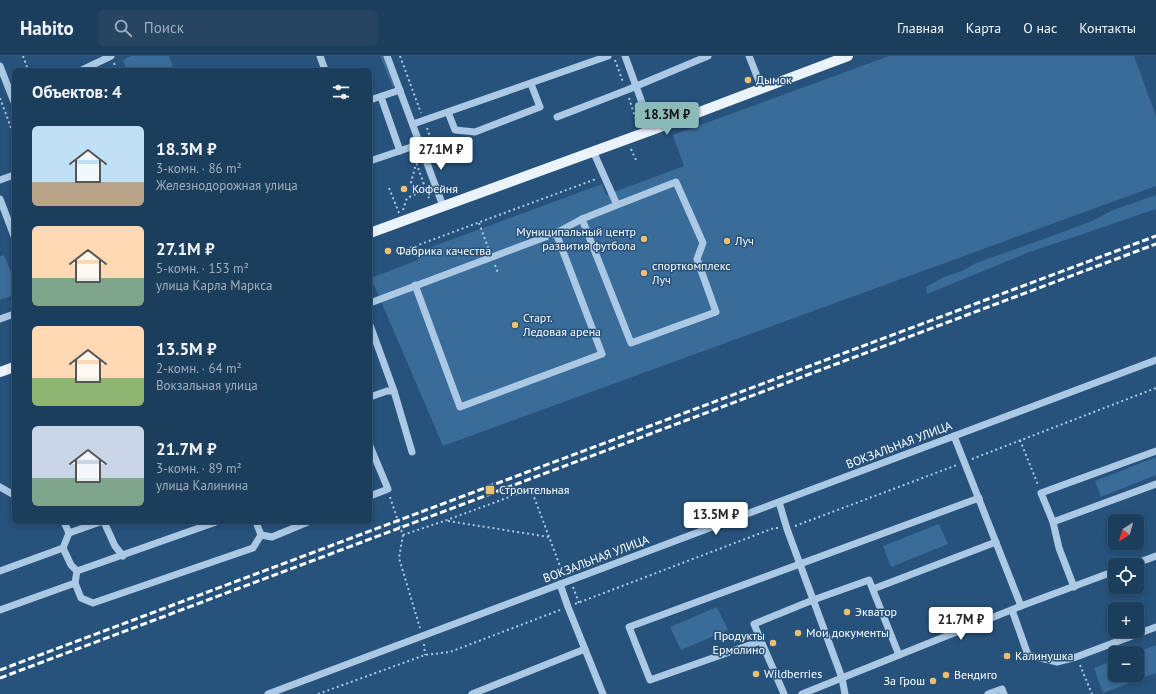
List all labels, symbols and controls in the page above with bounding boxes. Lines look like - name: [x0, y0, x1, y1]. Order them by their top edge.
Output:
- search box: [98, 10, 378, 46]
- text: Habito: [20, 16, 74, 40]
- icon: search: [112, 17, 134, 39]
- text: Поиск: [144, 18, 184, 37]
- text: Главная: [897, 19, 944, 37]
- text: Карта: [966, 19, 1001, 37]
- text: О нас: [1023, 19, 1057, 37]
- text: Контакты: [1079, 19, 1136, 37]
- place label: Дымок: [756, 72, 792, 87]
- marker: Дымок: [743, 75, 753, 85]
- text: Объектов: 4: [32, 81, 122, 103]
- icon: filters: [330, 81, 352, 103]
- pin: 18.3M ₽: [630, 102, 704, 136]
- text: 18.3M ₽: [644, 106, 690, 123]
- pin: 27.1M ₽: [404, 137, 478, 171]
- text: 18.3M ₽: [156, 138, 217, 160]
- text: 27.1M ₽: [419, 141, 463, 158]
- icon: home: [64, 142, 112, 190]
- text: 3-комн. · 86 m²: [156, 160, 242, 177]
- text: Железнодорожная улица: [156, 177, 298, 194]
- place label: Кофейня: [412, 181, 458, 196]
- marker: Кофейня: [399, 184, 409, 194]
- place label: Муниципальный центр развития футбола: [516, 224, 636, 253]
- place label: Луч: [734, 233, 754, 248]
- marker: Муниципальный центр развития футбола: [639, 234, 649, 244]
- marker: Луч: [722, 236, 732, 246]
- text: 27.1M ₽: [156, 238, 215, 260]
- icon: home: [64, 242, 112, 290]
- place label: Фабрика качества: [396, 243, 491, 258]
- marker: Фабрика качества: [383, 246, 393, 256]
- place label: спорткомплекс Луч: [651, 258, 731, 287]
- text: 5-комн. · 153 m²: [156, 260, 249, 277]
- marker: спорткомплекс Луч: [639, 268, 649, 278]
- text: улица Карла Маркса: [156, 277, 273, 294]
- place label: Старт. Ледовая арена: [522, 310, 601, 339]
- marker: Старт. Ледовая арена: [510, 320, 520, 330]
- text: 13.5M ₽: [156, 338, 217, 360]
- icon: home: [64, 342, 112, 390]
- text: 2-комн. · 64 m²: [156, 360, 242, 377]
- text: Вокзальная улица: [156, 377, 258, 394]
- street label: ВОКЗАЛЬНАЯ УЛИЦА: [844, 417, 954, 472]
- text: 21.7M ₽: [156, 438, 217, 460]
- icon: home: [64, 442, 112, 490]
- text: 3-комн. · 89 m²: [156, 460, 242, 477]
- text: улица Калинина: [156, 477, 248, 494]
- place label: Строительная: [499, 482, 570, 497]
- marker: Строительная: [484, 484, 496, 496]
- pin: 13.5M ₽: [679, 502, 753, 536]
- text: 13.5M ₽: [693, 506, 739, 523]
- north arrow: [1108, 514, 1144, 550]
- map controls: [1108, 514, 1144, 682]
- street label: ВОКЗАЛЬНАЯ УЛИЦА: [541, 531, 651, 586]
- button: locate: [1108, 558, 1144, 594]
- button: +: [1108, 602, 1144, 638]
- place label: Экватор: [855, 604, 897, 619]
- marker: Экватор: [842, 607, 852, 617]
- pin: 21.7M ₽: [924, 607, 998, 641]
- text: 21.7M ₽: [938, 611, 984, 628]
- place label: Мои документы: [806, 625, 889, 640]
- place label: Продукты Ермолино: [712, 628, 765, 657]
- marker: Мои документы: [793, 628, 803, 638]
- marker: Продукты Ермолино: [768, 638, 778, 648]
- button: −: [1108, 646, 1144, 682]
- place label: Калинушка: [1015, 648, 1074, 663]
- marker: Калинушка: [1002, 651, 1012, 661]
- place label: Wildberries: [764, 666, 822, 681]
- place label: Вендиго: [954, 667, 997, 682]
- marker: Wildberries: [751, 669, 761, 679]
- marker: Вендиго: [941, 670, 951, 680]
- place label: За Грош: [884, 673, 925, 688]
- marker: За Грош: [928, 676, 938, 686]

